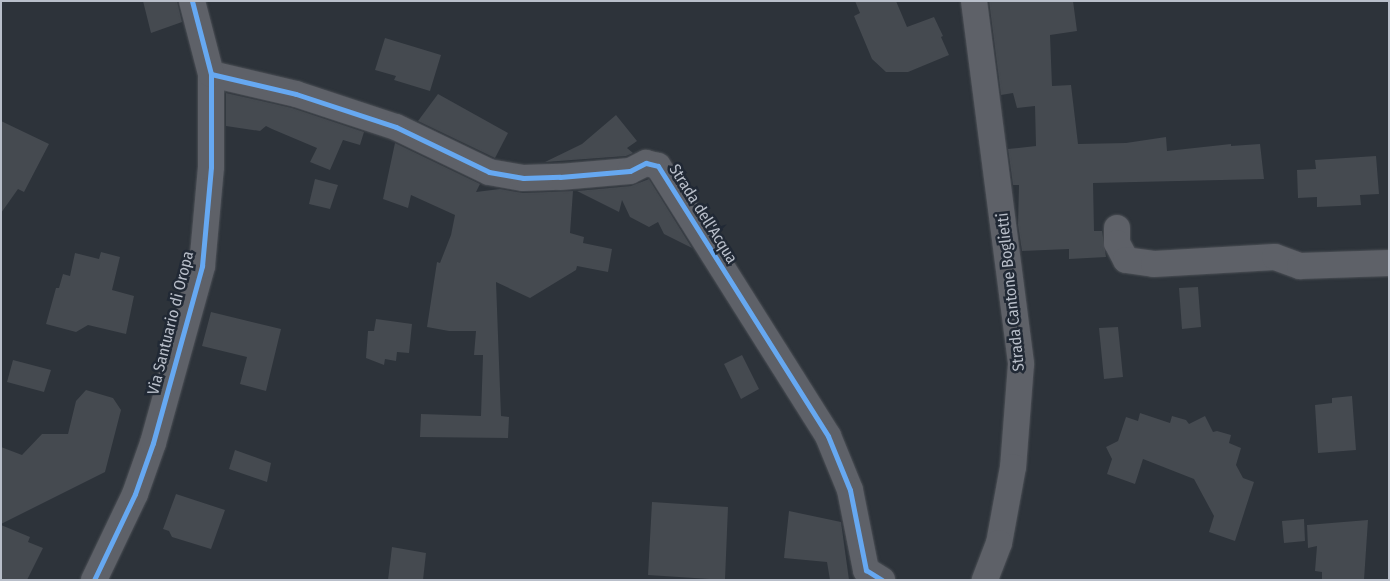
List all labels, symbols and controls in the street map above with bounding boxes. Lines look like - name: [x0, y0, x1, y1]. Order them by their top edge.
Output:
- street label: Strada dell'Acqua: [665, 161, 741, 267]
- street label: Strada Cantone Boglietti: [993, 212, 1029, 372]
- street label: Via Santuario di Oropa: [144, 249, 198, 397]

